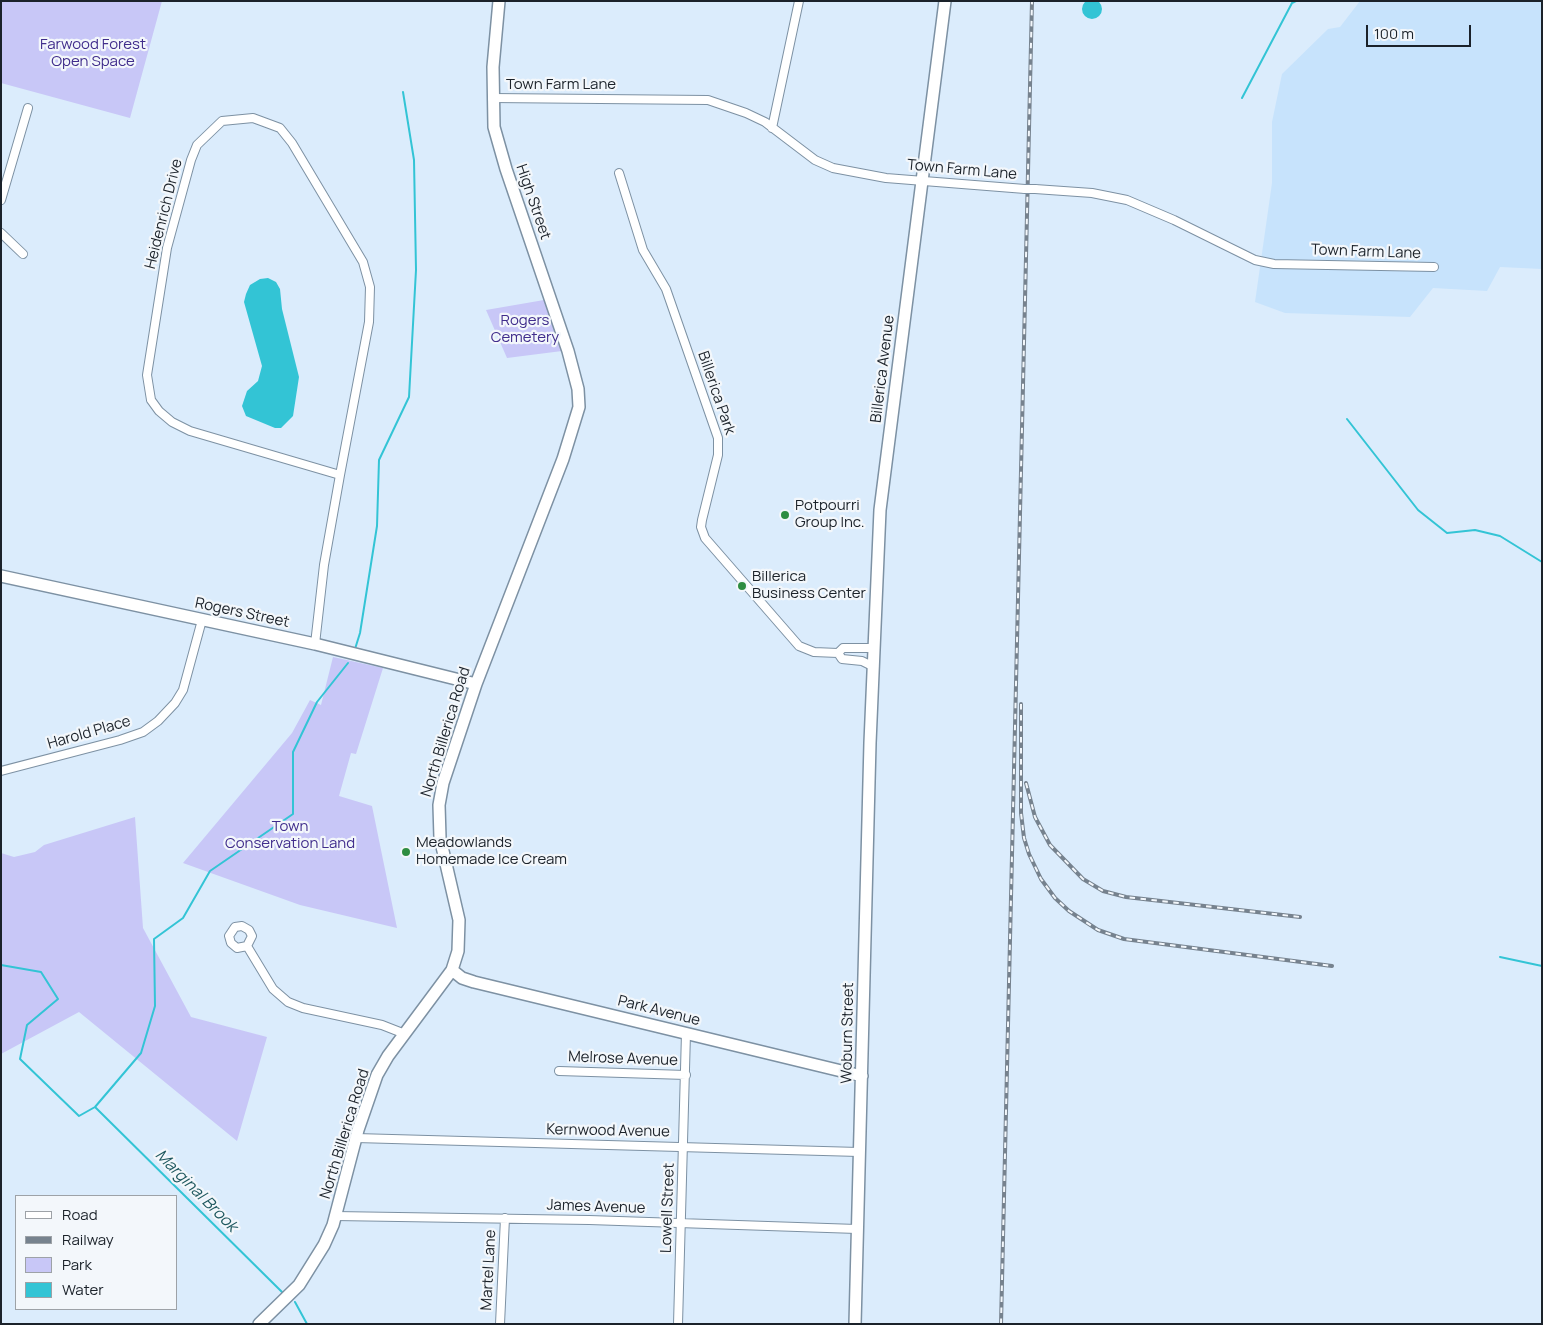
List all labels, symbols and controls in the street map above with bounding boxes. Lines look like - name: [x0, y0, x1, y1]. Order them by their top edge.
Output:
- scale bar: [1368, 15, 1473, 47]
- text: 100 m: [1374, 23, 1414, 44]
- park label: Farwood Forest Open Space: [40, 36, 146, 71]
- street label: Town Farm Lane: [506, 76, 616, 94]
- street label: Town Farm Lane: [906, 156, 1018, 184]
- street label: Heidenrich Drive: [142, 157, 186, 271]
- street label: High Street: [512, 162, 554, 242]
- street label: Town Farm Lane: [1311, 241, 1421, 263]
- park label: Rogers Cemetery: [491, 312, 559, 347]
- street label: Billerica Avenue: [867, 314, 899, 424]
- street label: Billerica Park: [693, 349, 739, 437]
- place label: Potpourri Group Inc.: [795, 497, 865, 532]
- marker: Potpourri Group Inc.: [779, 509, 791, 521]
- place label: Billerica Business Center: [752, 568, 866, 603]
- marker: Billerica Business Center: [736, 580, 748, 592]
- street label: Rogers Street: [193, 594, 291, 632]
- street label: North Billerica Road: [418, 665, 474, 799]
- street label: Harold Place: [45, 713, 133, 753]
- park label: Town Conservation Land: [225, 818, 355, 853]
- place label: Meadowlands Homemade Ice Cream: [416, 834, 567, 869]
- marker: Meadowlands Homemade Ice Cream: [400, 846, 412, 858]
- street label: Woburn Street: [838, 982, 858, 1084]
- street label: Park Avenue: [616, 992, 702, 1030]
- street label: Melrose Avenue: [568, 1048, 678, 1070]
- street label: North Billerica Road: [317, 1067, 373, 1201]
- street label: Kernwood Avenue: [546, 1121, 670, 1141]
- water label: Marginal Brook: [151, 1146, 241, 1236]
- street label: Lowell Street: [657, 1163, 679, 1253]
- legend: [15, 1195, 178, 1310]
- street label: James Avenue: [546, 1196, 646, 1218]
- text: Road: [62, 1204, 98, 1225]
- text: Railway: [62, 1229, 114, 1250]
- street label: Martel Lane: [478, 1229, 500, 1311]
- text: Park: [62, 1254, 92, 1275]
- text: Water: [62, 1279, 104, 1300]

